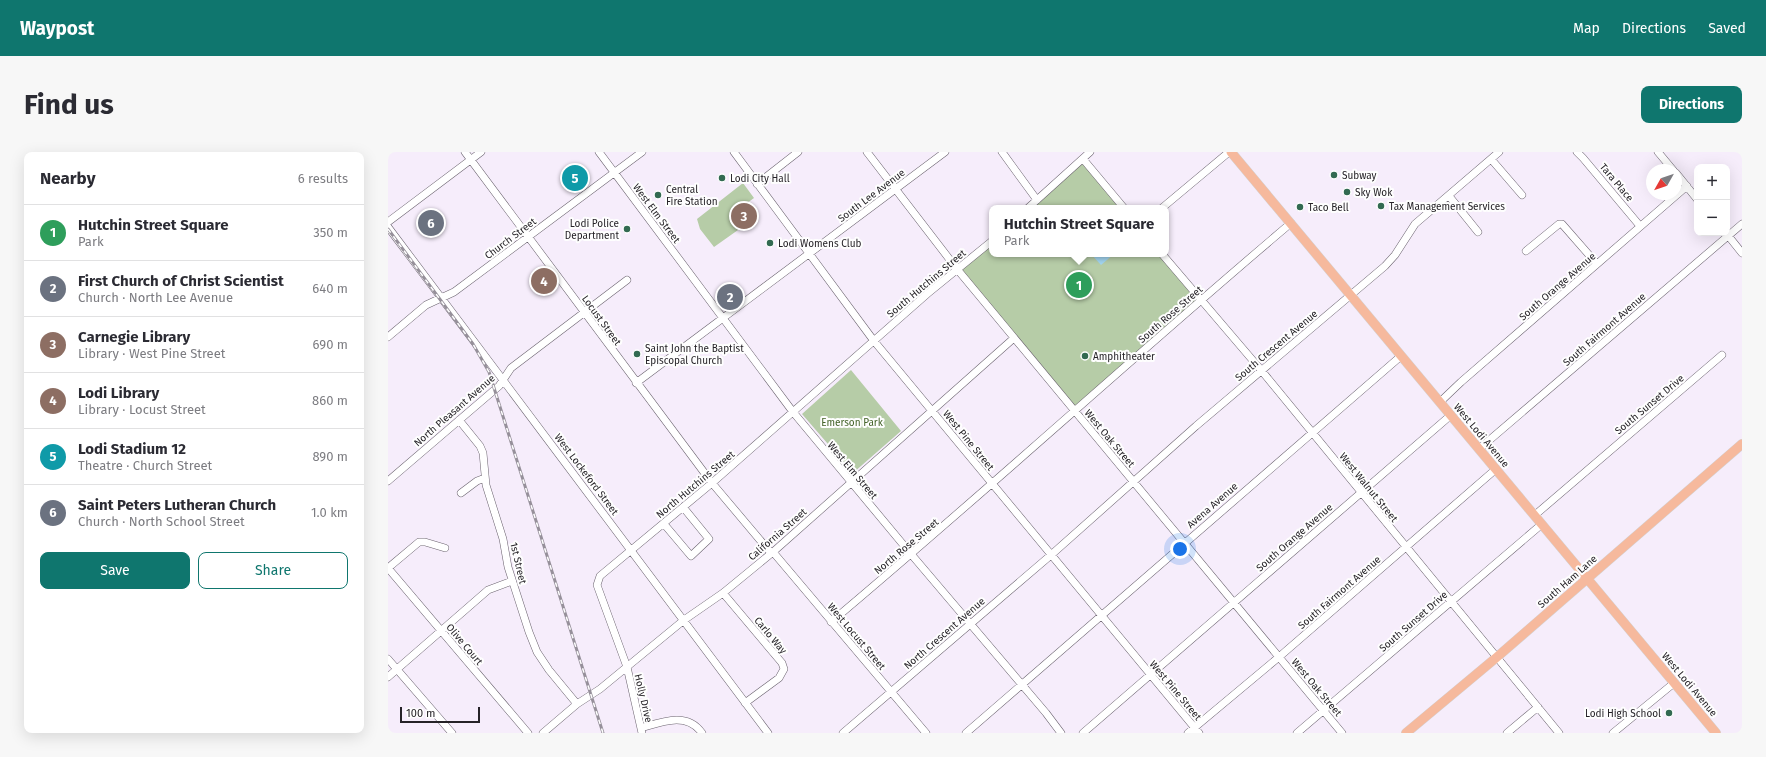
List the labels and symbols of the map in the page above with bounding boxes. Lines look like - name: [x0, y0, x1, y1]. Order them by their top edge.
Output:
- street label: Tara Place: [1597, 161, 1636, 204]
- pin: 5: [562, 163, 588, 193]
- north arrow: [1646, 164, 1682, 200]
- street label: South Lee Avenue: [836, 167, 907, 225]
- marker: Subway: [1329, 170, 1339, 180]
- place label: Subway: [1342, 170, 1377, 182]
- marker: Lodi City Hall: [717, 173, 727, 183]
- place label: Lodi City Hall: [730, 173, 790, 185]
- street label: West Elm Street: [630, 182, 683, 246]
- place label: Central Fire Station: [666, 184, 718, 208]
- marker: Sky Wok: [1342, 187, 1352, 197]
- place label: Sky Wok: [1355, 187, 1393, 199]
- marker: Central Fire Station: [653, 190, 663, 200]
- pin: 3: [731, 201, 757, 231]
- marker: Tax Management Services: [1376, 201, 1386, 211]
- place label: Tax Management Services: [1389, 201, 1505, 213]
- marker: Taco Bell: [1295, 202, 1305, 212]
- place label: Taco Bell: [1308, 202, 1349, 214]
- pin: 6: [418, 208, 444, 238]
- street label: Church Street: [483, 215, 539, 262]
- place label: Lodi Police Department: [565, 218, 619, 242]
- marker: Lodi Police Department: [622, 224, 632, 234]
- marker: Lodi Womens Club: [765, 238, 775, 248]
- place label: Lodi Womens Club: [778, 238, 861, 250]
- street label: South Hutchins Street: [885, 247, 969, 320]
- street label: South Orange Avenue: [1517, 250, 1598, 323]
- pin: 4: [531, 266, 557, 296]
- pin: 1: [1066, 270, 1092, 300]
- pin: 2: [717, 282, 743, 312]
- street label: South Rose Street: [1136, 283, 1205, 346]
- street label: South Fairmont Avenue: [1561, 291, 1648, 369]
- street label: Locust Street: [579, 293, 624, 348]
- street label: South Crescent Avenue: [1233, 308, 1320, 384]
- place label: Saint John the Baptist Episcopal Church: [645, 343, 744, 367]
- marker: Saint John the Baptist Episcopal Church: [632, 349, 642, 359]
- marker: Amphitheater: [1080, 351, 1090, 361]
- place label: Amphitheater: [1093, 351, 1155, 363]
- street label: North Pleasant Avenue: [412, 372, 498, 449]
- street label: South Sunset Drive: [1613, 372, 1687, 437]
- street label: West Lodi Avenue: [1451, 401, 1511, 470]
- street label: West Oak Street: [1082, 407, 1137, 470]
- street label: West Pine Street: [940, 408, 996, 474]
- park label: Emerson Park: [821, 417, 884, 429]
- street label: West Lockeford Street: [552, 432, 621, 518]
- street label: West Elm Street: [825, 440, 880, 502]
- street label: North Hutchins Street: [654, 448, 738, 521]
- street label: West Walnut Street: [1337, 450, 1400, 525]
- street label: Avena Avenue: [1185, 480, 1240, 531]
- street label: South Orange Avenue: [1254, 501, 1335, 574]
- street label: California Street: [746, 506, 810, 563]
- street label: North Rose Street: [872, 516, 942, 577]
- your location: [1170, 539, 1190, 559]
- street label: 1st Street: [507, 541, 529, 586]
- street label: South Ham Lane: [1536, 553, 1600, 611]
- street label: South Fairmont Avenue: [1296, 554, 1383, 632]
- street label: South Sunset Drive: [1377, 589, 1450, 655]
- street label: North Crescent Avenue: [902, 595, 988, 672]
- street label: West Locust Street: [825, 601, 888, 673]
- street label: Carlo Way: [751, 615, 789, 657]
- street label: Olive Court: [444, 622, 485, 668]
- street label: West Lodi Avenue: [1659, 650, 1719, 719]
- street label: West Oak Street: [1289, 656, 1344, 719]
- street label: West Pine Street: [1147, 658, 1204, 723]
- street label: Holly Drive: [632, 673, 654, 724]
- scale bar: [400, 705, 480, 724]
- place label: Lodi High School: [1585, 708, 1661, 720]
- marker: Lodi High School: [1664, 708, 1674, 718]

